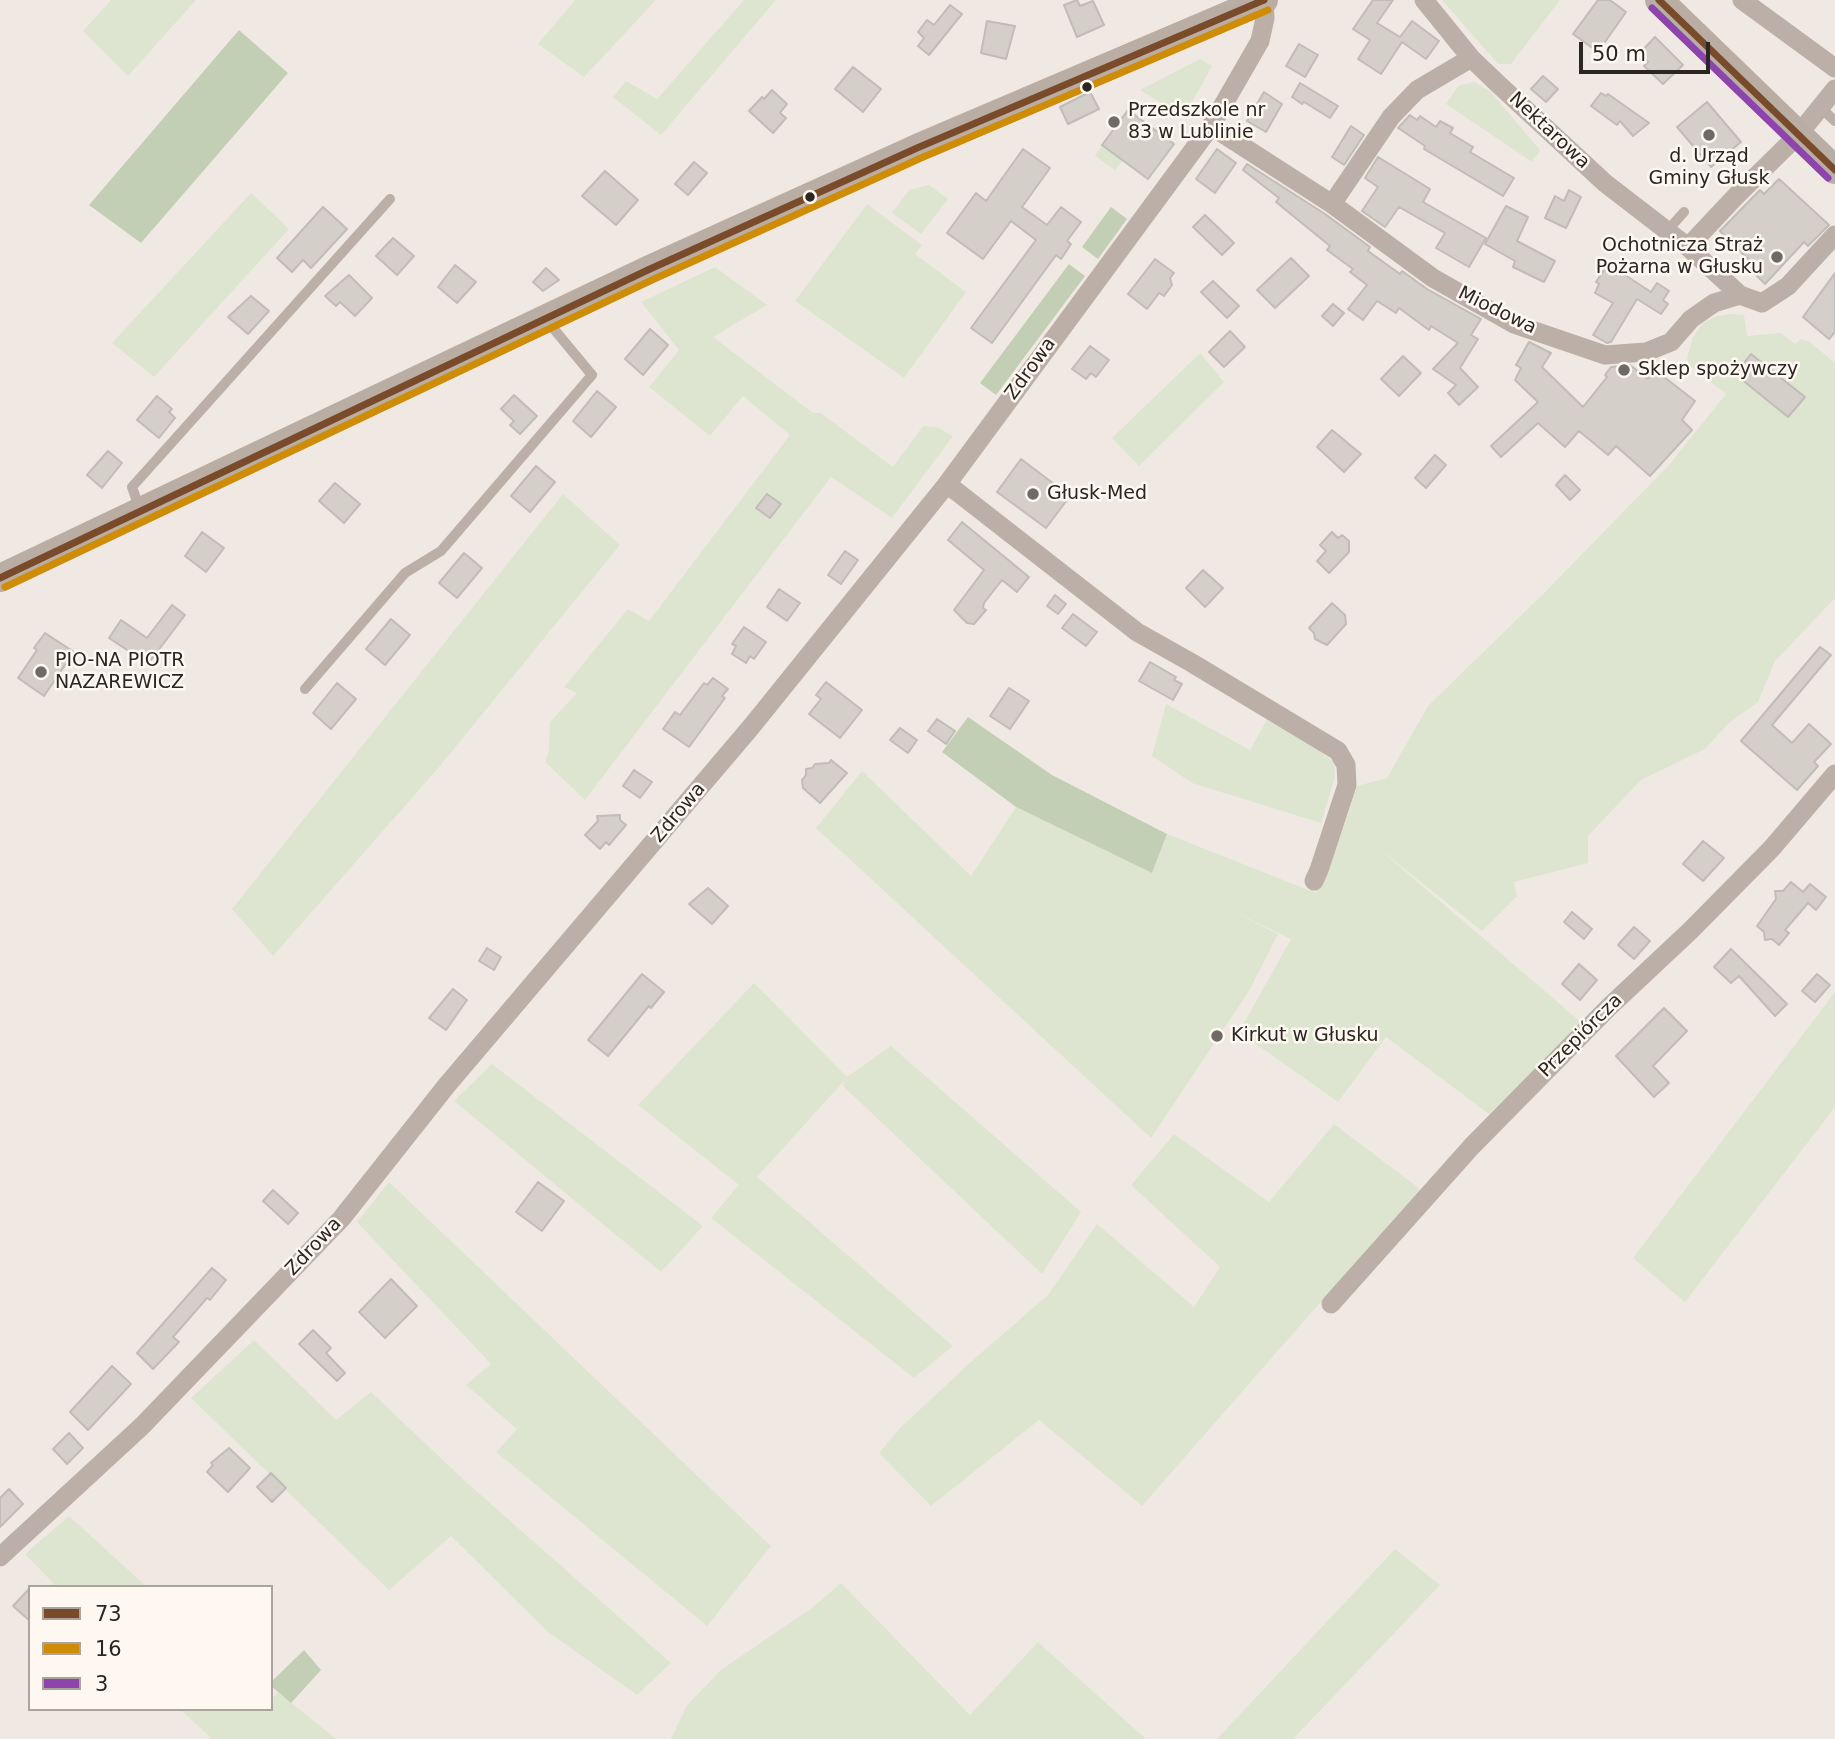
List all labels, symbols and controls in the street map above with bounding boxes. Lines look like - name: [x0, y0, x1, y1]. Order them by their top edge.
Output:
- scale bar: [1583, 28, 1714, 72]
- text: 50 m: [1592, 42, 1646, 66]
- unlabelled marker: [1080, 80, 1094, 94]
- street label: Nektarowa: [1504, 88, 1594, 174]
- place label: Przedszkole nr 83 w Lublinie: [1128, 100, 1265, 144]
- marker: Przedszkole nr 83 w Lublinie: [1106, 114, 1122, 130]
- marker: d. Urząd Gminy Głusk: [1701, 127, 1717, 143]
- place label: d. Urząd Gminy Głusk: [1649, 146, 1769, 190]
- unlabelled marker: [803, 190, 817, 204]
- place label: Ochotnicza Straż Pożarna w Głusku: [1596, 235, 1763, 279]
- marker: Ochotnicza Straż Pożarna w Głusku: [1769, 249, 1785, 265]
- street label: Miodowa: [1454, 282, 1540, 340]
- street label: Zdrowa: [1001, 333, 1061, 405]
- place label: Sklep spożywczy: [1638, 359, 1798, 381]
- marker: Sklep spożywczy: [1616, 362, 1632, 378]
- place label: Głusk-Med: [1047, 483, 1147, 505]
- marker: Głusk-Med: [1025, 486, 1041, 502]
- place label: PIO-NA PIOTR NAZAREWICZ: [55, 650, 184, 694]
- marker: PIO-NA PIOTR NAZAREWICZ: [33, 664, 49, 680]
- street label: Zdrowa: [647, 778, 711, 848]
- street label: Przepiórcza: [1534, 989, 1628, 1083]
- place label: Kirkut w Głusku: [1231, 1025, 1379, 1047]
- marker: Kirkut w Głusku: [1209, 1028, 1225, 1044]
- street label: Zdrowa: [281, 1213, 347, 1281]
- legend: [28, 1585, 273, 1711]
- text: 73: [95, 1602, 122, 1626]
- text: 16: [95, 1637, 122, 1661]
- text: 3: [95, 1672, 108, 1696]

